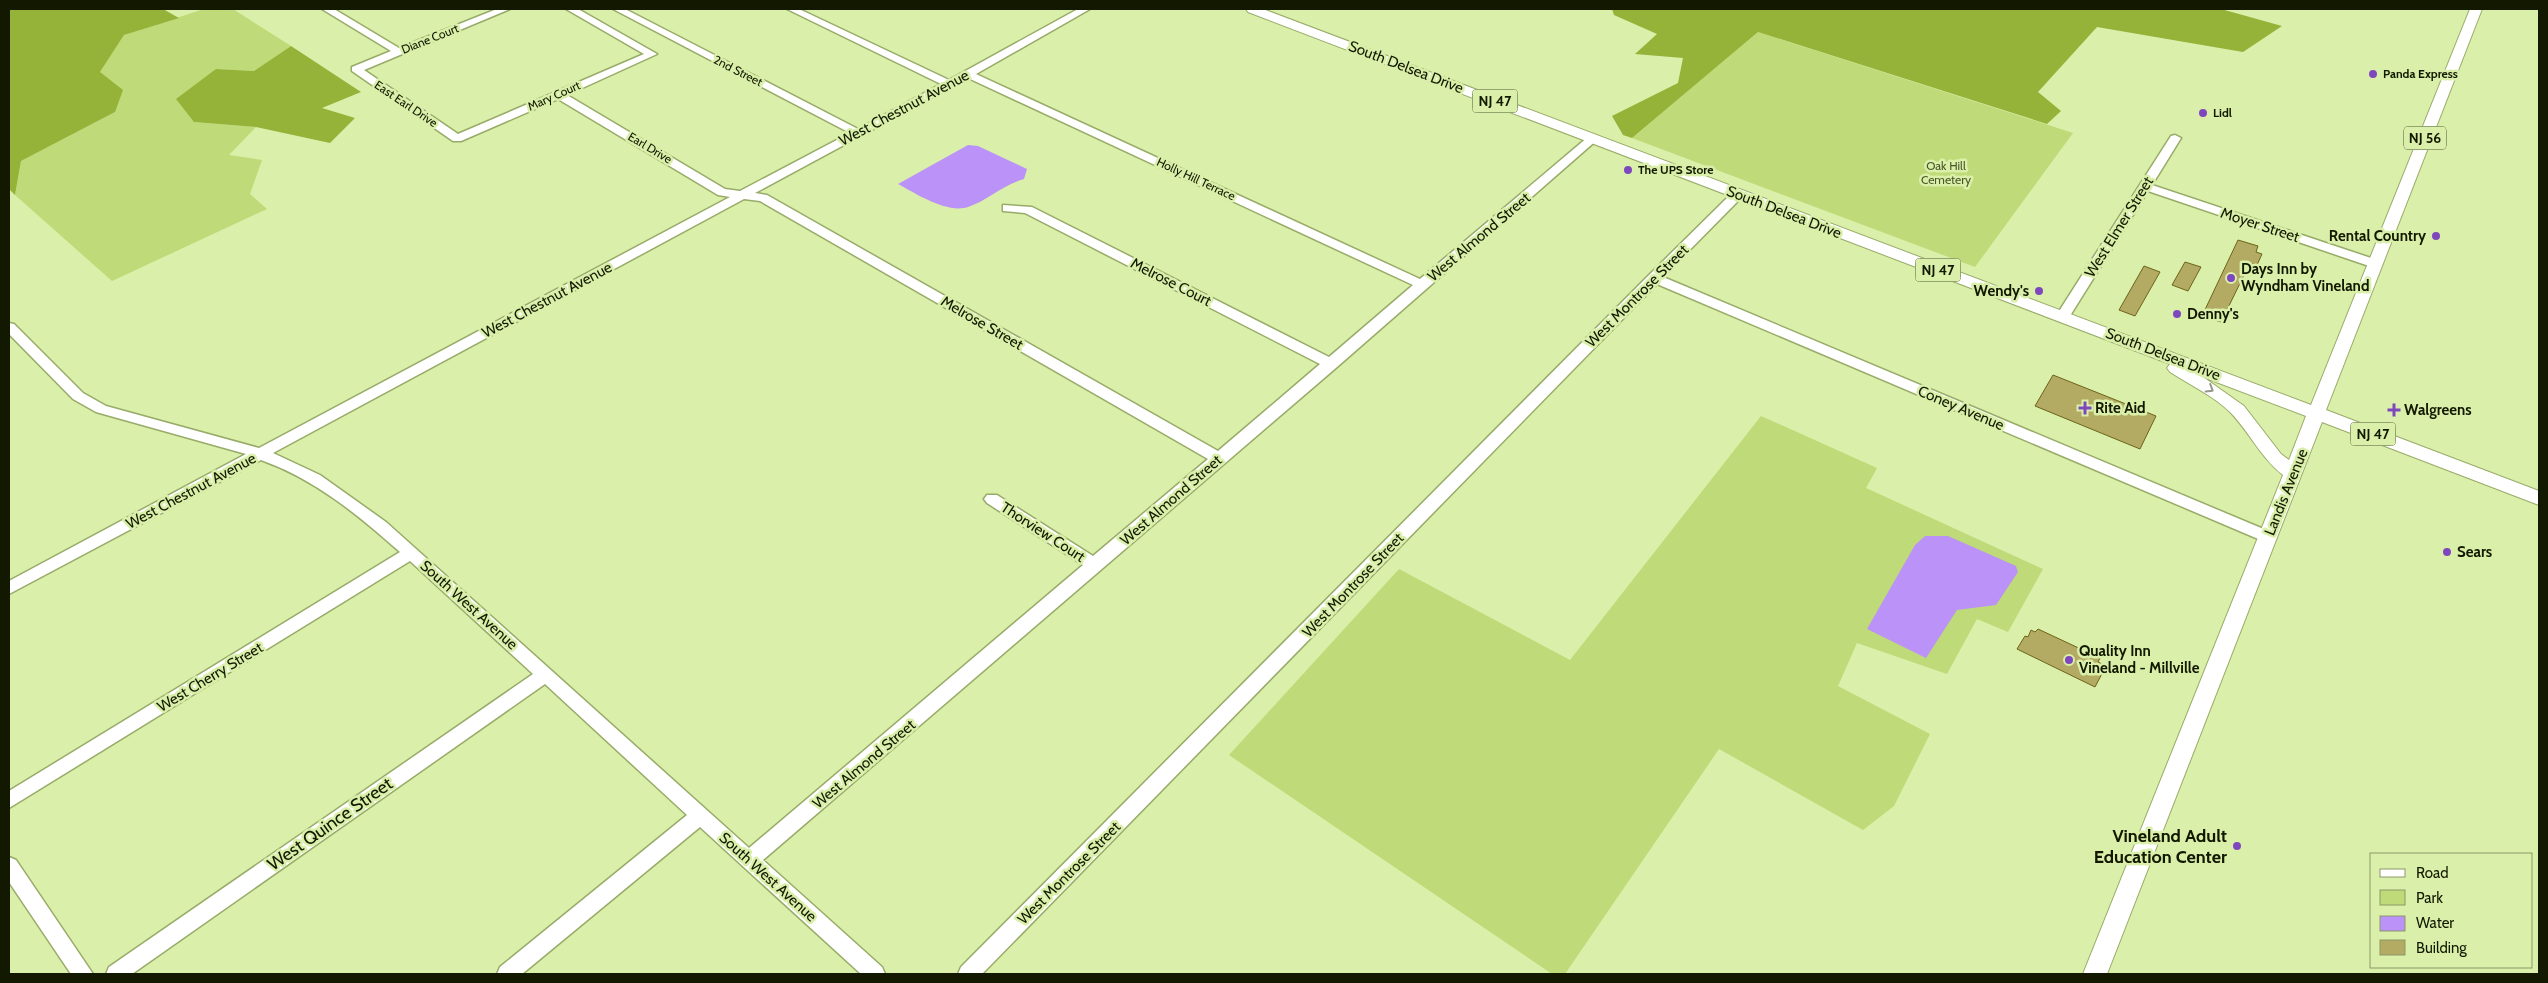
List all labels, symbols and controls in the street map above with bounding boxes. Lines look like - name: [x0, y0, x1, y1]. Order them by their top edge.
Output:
- street label: Diane Court: [399, 20, 461, 57]
- street label: South Delsea Drive: [1346, 37, 1466, 97]
- street label: 2nd Street: [711, 52, 765, 89]
- street label: West Chestnut Avenue: [836, 66, 972, 150]
- place label: Panda Express: [2383, 66, 2458, 81]
- marker: Panda Express: [2367, 68, 2379, 80]
- street label: East Earl Drive: [372, 77, 441, 130]
- street label: Mary Court: [525, 77, 582, 114]
- road number: NJ 47: [1472, 90, 1518, 112]
- place label: Lidl: [2213, 105, 2232, 120]
- marker: Lidl: [2197, 107, 2209, 119]
- road number: NJ 56: [2404, 126, 2446, 150]
- street label: Earl Drive: [626, 129, 675, 167]
- street label: Holly Hill Terrace: [1155, 154, 1238, 203]
- park label: Oak Hill Cemetery: [1921, 158, 1971, 187]
- place label: The UPS Store: [1638, 162, 1713, 177]
- marker: The UPS Store: [1622, 164, 1634, 176]
- street label: West Elmer Street: [2081, 173, 2157, 281]
- street label: South Delsea Drive: [1724, 182, 1844, 242]
- street label: West Almond Street: [1424, 189, 1534, 285]
- street label: Moyer Street: [2218, 204, 2302, 246]
- place label: Rental Country: [2329, 227, 2427, 245]
- marker: Rental Country: [2430, 230, 2442, 242]
- street label: West Montrose Street: [1582, 241, 1692, 351]
- street label: Melrose Court: [1128, 254, 1214, 310]
- street label: West Chestnut Avenue: [479, 258, 615, 342]
- road number: NJ 47: [1916, 258, 1960, 282]
- place label: Days Inn by Wyndham Vineland: [2241, 260, 2369, 295]
- marker: Days Inn by Wyndham Vineland: [2225, 272, 2237, 284]
- place label: Wendy's: [1974, 282, 2029, 300]
- marker: Wendy's: [2033, 285, 2045, 297]
- street label: Melrose Street: [938, 292, 1026, 354]
- place label: Denny's: [2187, 305, 2239, 323]
- marker: Denny's: [2171, 308, 2183, 320]
- street label: South Delsea Drive: [2103, 324, 2223, 384]
- street label: Coney Avenue: [1915, 382, 2007, 434]
- one-way arrow: [2204, 383, 2213, 393]
- place label: Rite Aid: [2095, 399, 2146, 417]
- place label: Walgreens: [2404, 401, 2472, 419]
- marker: Rite Aid: [2079, 402, 2091, 414]
- marker: Walgreens: [2388, 404, 2400, 416]
- road number: NJ 47: [2350, 422, 2396, 446]
- street label: Landis Avenue: [2260, 446, 2312, 538]
- street label: West Chestnut Avenue: [123, 449, 259, 533]
- street label: West Almond Street: [1117, 451, 1225, 549]
- street label: Thorview Court: [998, 498, 1088, 566]
- street label: West Montrose Street: [1299, 529, 1407, 641]
- place label: Sears: [2457, 543, 2492, 561]
- marker: Sears: [2441, 546, 2453, 558]
- street label: South West Avenue: [417, 557, 522, 654]
- street label: West Cherry Street: [154, 638, 266, 716]
- place label: Quality Inn Vineland - Millville: [2079, 642, 2200, 677]
- marker: Quality Inn Vineland - Millville: [2063, 654, 2075, 666]
- street label: West Almond Street: [809, 716, 919, 812]
- street label: West Quince Street: [263, 773, 397, 875]
- street label: West Montrose Street: [1014, 818, 1124, 928]
- place label: Vineland Adult Education Center: [2094, 825, 2227, 868]
- street label: South West Avenue: [716, 829, 821, 926]
- marker: Vineland Adult Education Center: [2231, 840, 2243, 852]
- legend: [2370, 853, 2533, 968]
- text: Road: [2416, 864, 2449, 882]
- text: Park: [2416, 889, 2443, 907]
- text: Water: [2416, 914, 2454, 932]
- text: Building: [2416, 939, 2467, 957]

